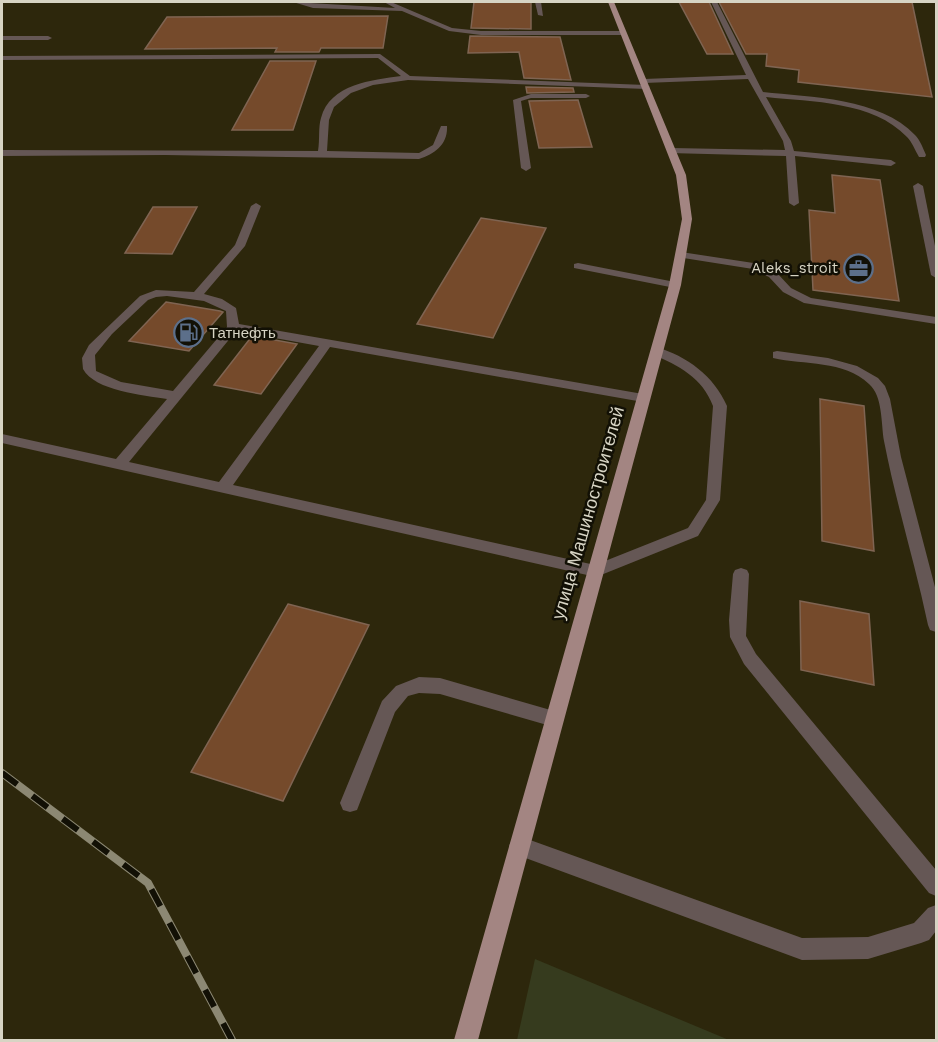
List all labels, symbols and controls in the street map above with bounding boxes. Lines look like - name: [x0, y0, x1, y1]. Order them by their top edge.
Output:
- office icon: Aleks_stroit: [843, 252, 875, 284]
- place label: Aleks_stroit: [751, 259, 839, 277]
- fuel station icon: Татнефть: [172, 317, 204, 349]
- place label: Татнефть: [209, 324, 276, 342]
- street label: улица Машиностроителей: [547, 404, 628, 622]

